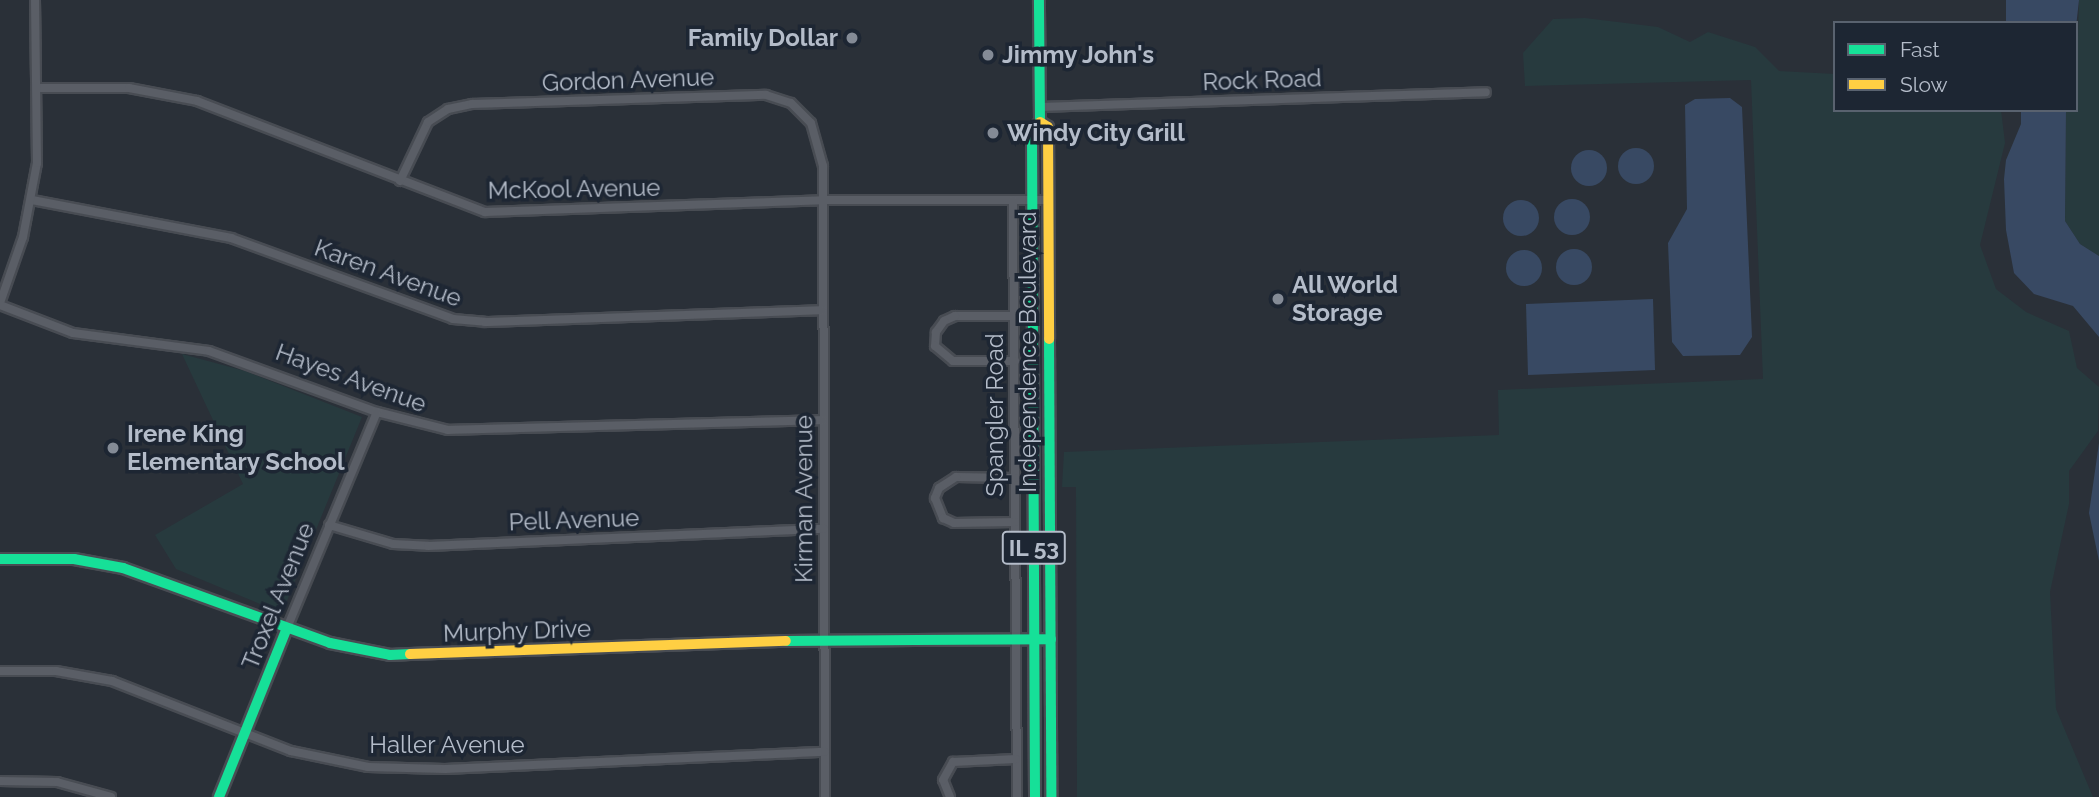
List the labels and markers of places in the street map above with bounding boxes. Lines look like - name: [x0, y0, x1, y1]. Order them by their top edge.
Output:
- place label: Family Dollar: [687, 24, 838, 52]
- marker: Family Dollar: [844, 30, 860, 46]
- place label: Jimmy John's: [1002, 41, 1155, 69]
- marker: Jimmy John's: [980, 47, 996, 63]
- place label: Windy City Grill: [1007, 119, 1186, 147]
- marker: Windy City Grill: [985, 125, 1001, 141]
- place label: All World Storage: [1292, 271, 1400, 327]
- marker: All World Storage: [1270, 291, 1286, 307]
- place label: Irene King Elementary School: [127, 420, 345, 476]
- marker: Irene King Elementary School: [105, 440, 121, 456]

